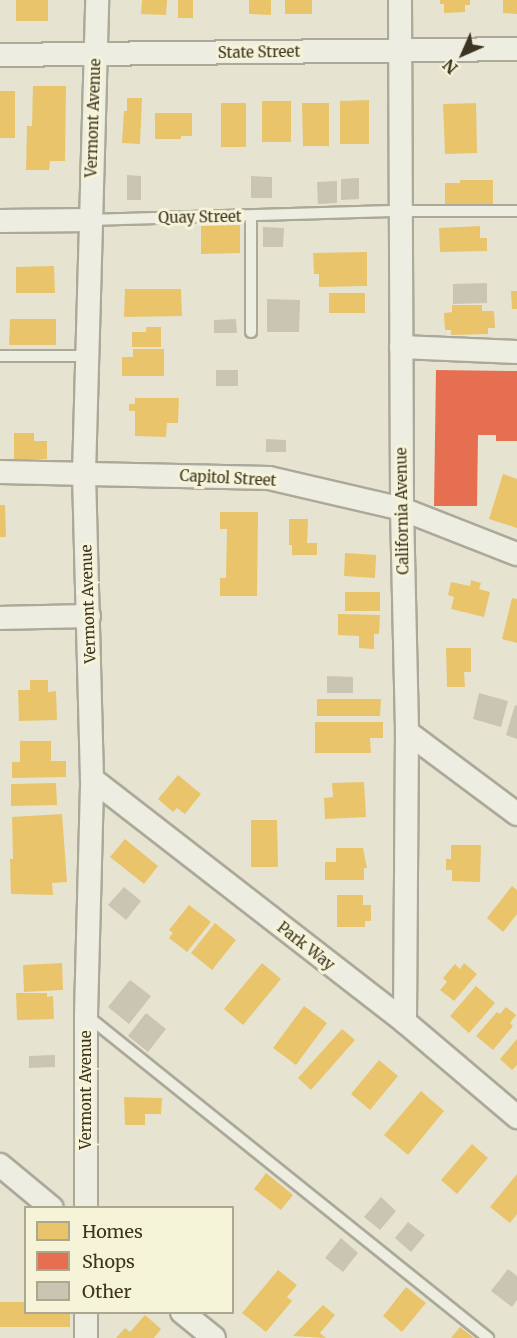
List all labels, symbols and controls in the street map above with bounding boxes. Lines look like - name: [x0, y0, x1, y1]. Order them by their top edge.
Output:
- north arrow: [433, 24, 493, 84]
- street label: State Street: [218, 42, 300, 62]
- text: N: [439, 55, 462, 78]
- street label: Vermont Avenue: [82, 58, 104, 178]
- street label: Quay Street: [158, 207, 242, 227]
- street label: California Avenue: [392, 447, 412, 575]
- street label: Capitol Street: [179, 466, 277, 490]
- street label: Vermont Avenue: [77, 544, 99, 664]
- street label: Park Way: [274, 918, 338, 974]
- street label: Vermont Avenue: [77, 1030, 95, 1150]
- legend: [24, 1206, 234, 1314]
- text: Homes: [82, 1220, 143, 1243]
- text: Shops: [82, 1250, 135, 1273]
- text: Other: [82, 1280, 132, 1303]

